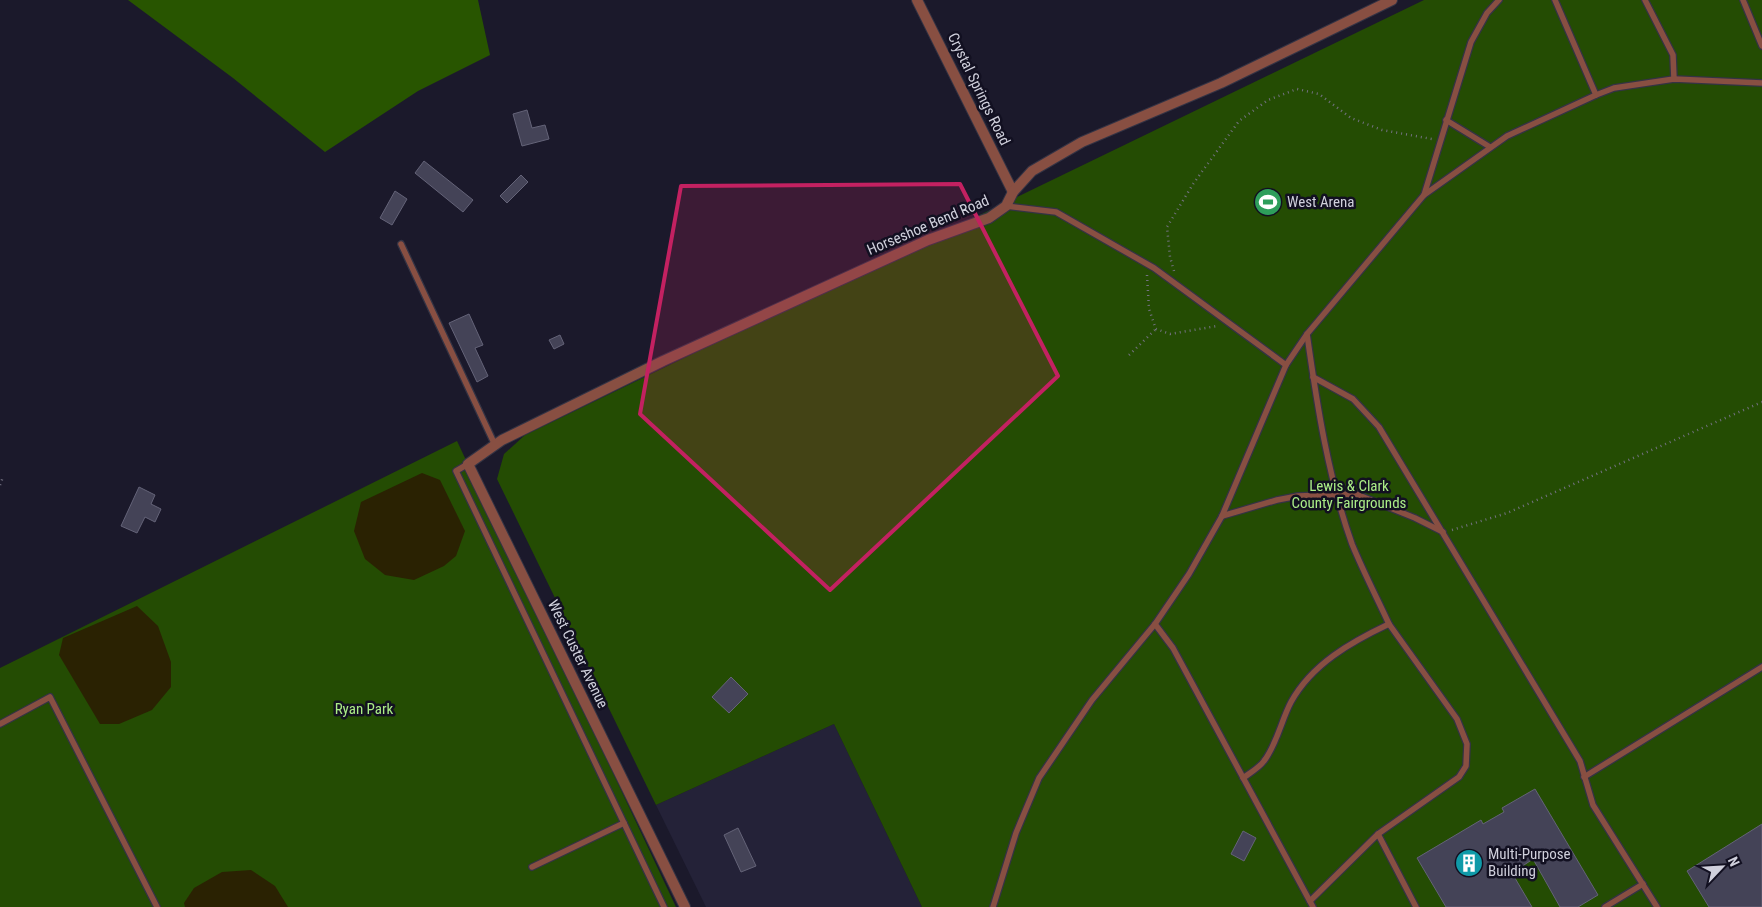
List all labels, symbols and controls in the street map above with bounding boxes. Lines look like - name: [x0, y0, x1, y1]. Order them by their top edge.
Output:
- street label: Crystal Springs Road: [944, 30, 1014, 148]
- sports icon: West Arena: [1253, 187, 1283, 217]
- street label: Horseshoe Bend Road: [864, 191, 992, 259]
- place label: West Arena: [1287, 193, 1355, 211]
- park label: Lewis & Clark County Fairgrounds: [1292, 477, 1407, 512]
- street label: West Custer Avenue: [544, 597, 612, 711]
- park label: Ryan Park: [335, 700, 394, 718]
- north arrow: [1697, 842, 1747, 892]
- place label: Multi-Purpose Building: [1488, 845, 1571, 880]
- building icon: Multi-Purpose Building: [1454, 848, 1484, 878]
- text: N: [1725, 854, 1743, 869]

